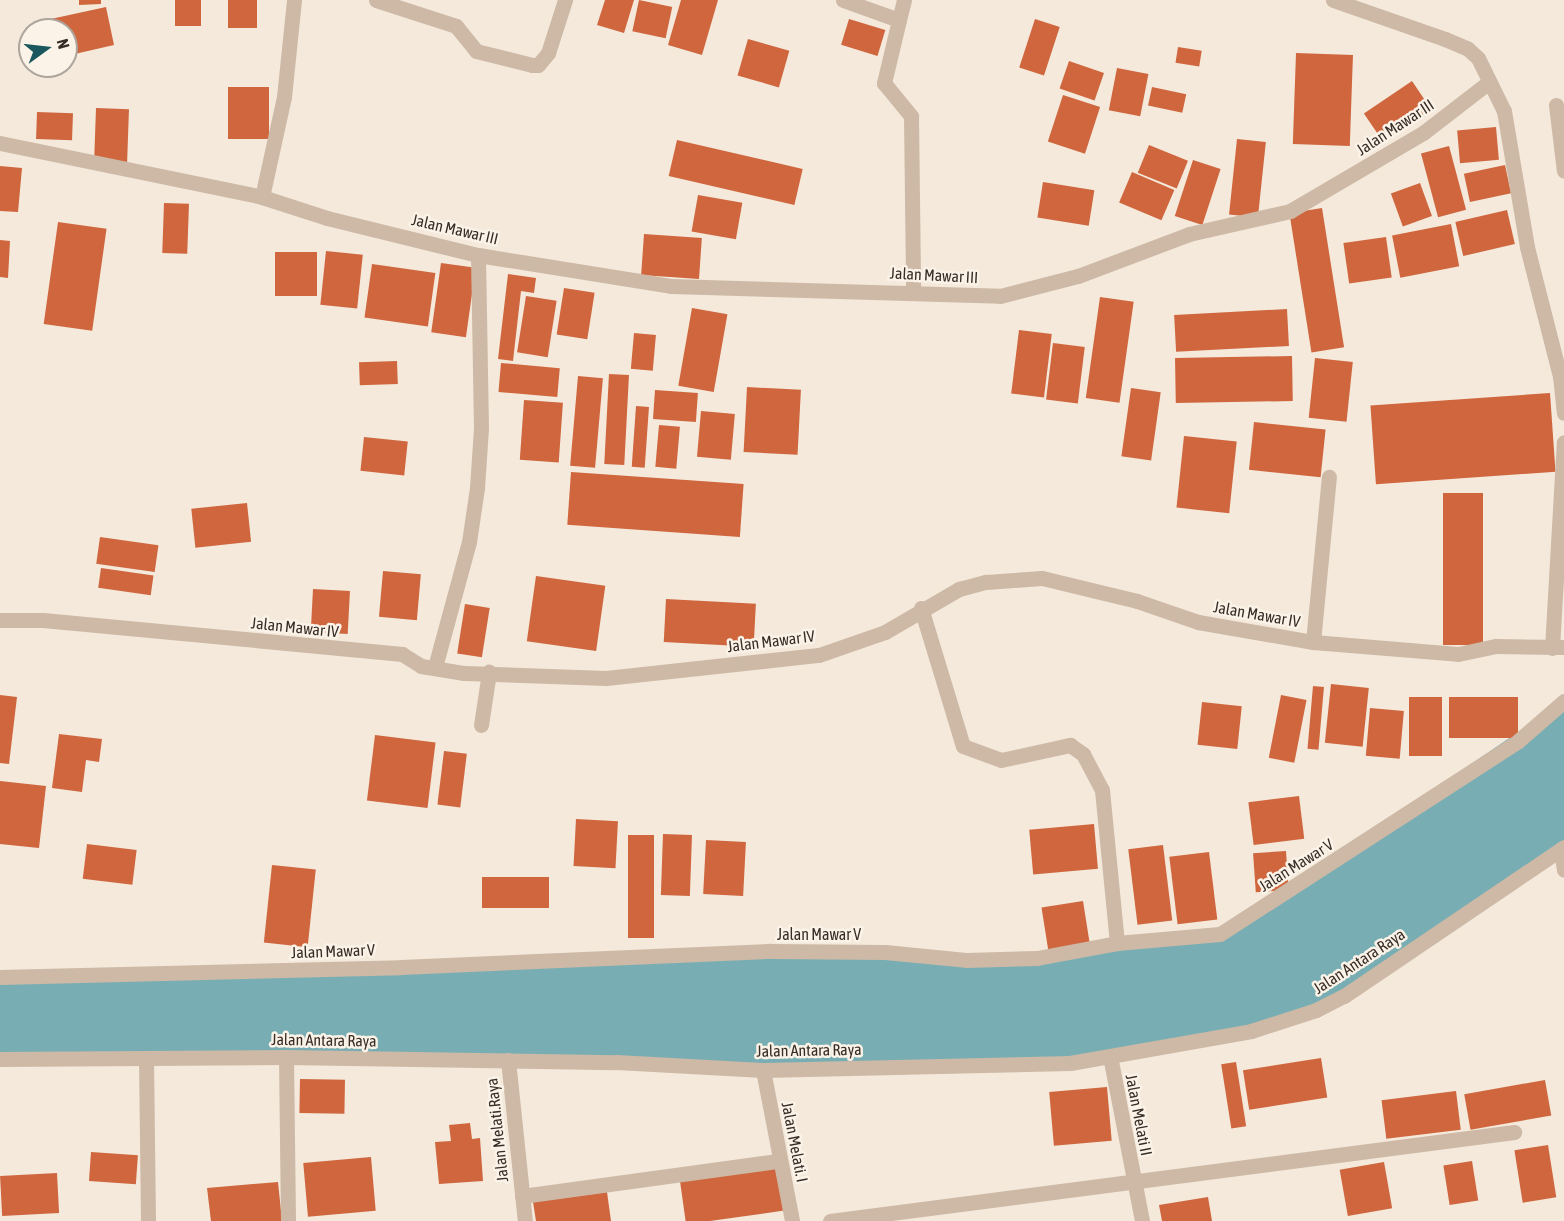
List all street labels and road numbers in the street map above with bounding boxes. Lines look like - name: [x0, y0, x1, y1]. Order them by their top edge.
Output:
- street label: Jalan Mawar III: [1353, 95, 1437, 159]
- street label: Jalan Mawar III: [410, 210, 500, 248]
- street label: Jalan Mawar III: [889, 263, 979, 287]
- street label: Jalan Mawar IV: [1212, 597, 1302, 631]
- street label: Jalan Mawar IV: [250, 613, 340, 641]
- street label: Jalan Mawar IV: [726, 626, 816, 656]
- street label: Jalan Mawar V: [1255, 835, 1337, 895]
- street label: Jalan Mawar V: [777, 924, 861, 944]
- street label: Jalan Antara Raya: [1310, 924, 1408, 998]
- street label: Jalan Mawar V: [291, 940, 375, 962]
- street label: Jalan Antara Raya: [271, 1029, 377, 1051]
- street label: Jalan Antara Raya: [756, 1039, 862, 1061]
- street label: Jalan Melati II: [1122, 1073, 1156, 1157]
- street label: Jalan Melati.Raya: [482, 1077, 512, 1183]
- street label: Jalan Melati. I: [778, 1100, 812, 1184]

